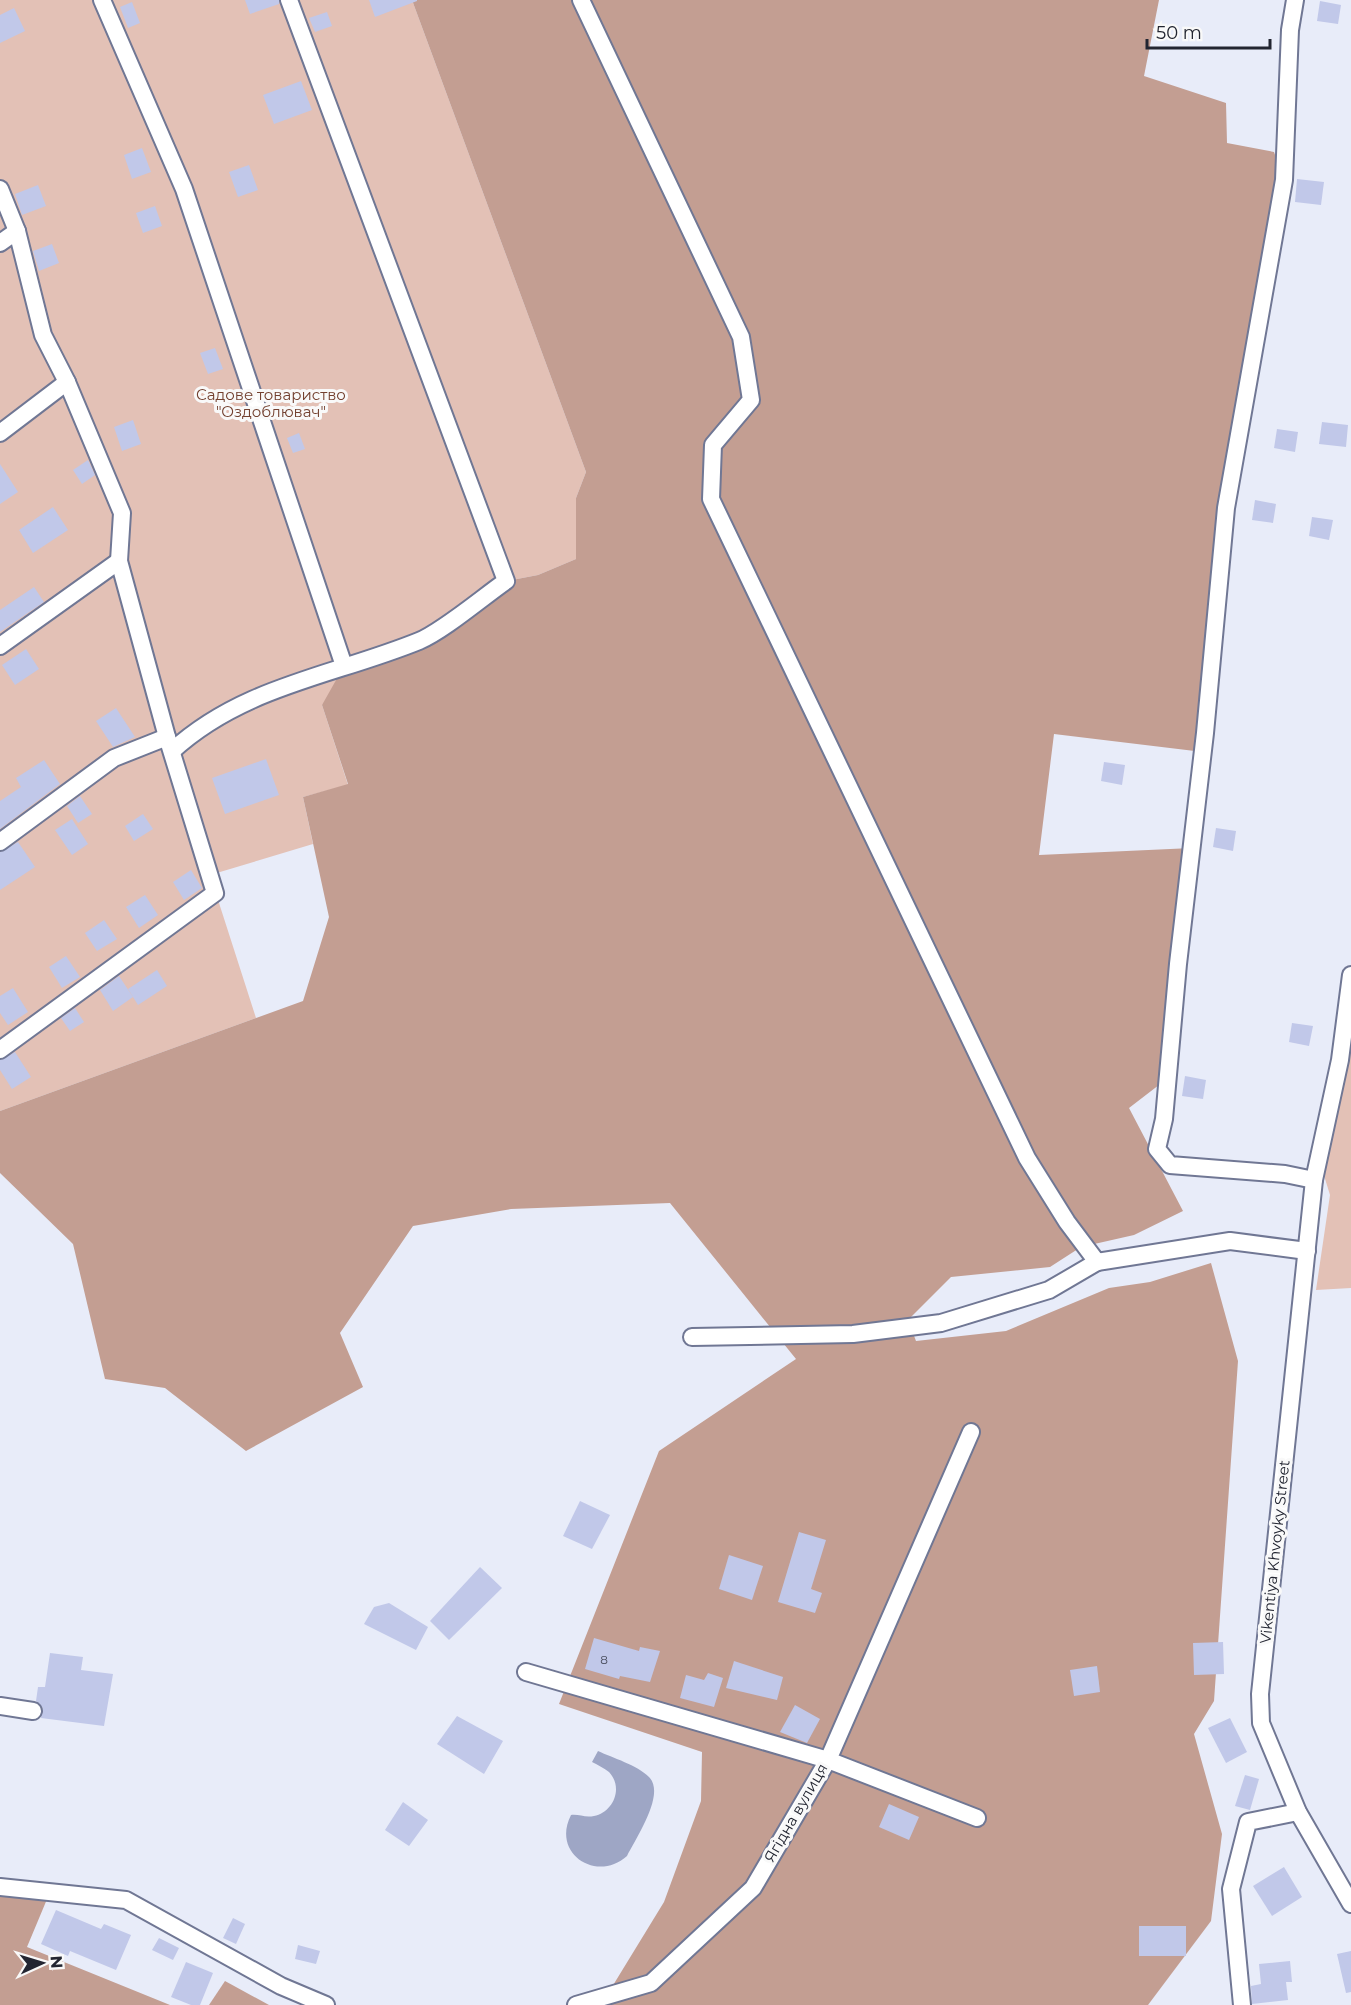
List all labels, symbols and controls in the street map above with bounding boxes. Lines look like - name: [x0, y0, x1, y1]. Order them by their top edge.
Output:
- scale bar: [1147, 12, 1270, 50]
- text: 50 m: [1156, 22, 1202, 44]
- park label: Садове товариство "Оздоблювач": [196, 385, 346, 421]
- street label: Vikentiya Khvoyky Street: [1255, 1459, 1294, 1645]
- house number: 8: [600, 1652, 608, 1667]
- street label: Ягідна вулиця: [760, 1760, 832, 1866]
- north arrow: [12, 1933, 72, 1993]
- text: N: [47, 1955, 66, 1969]

